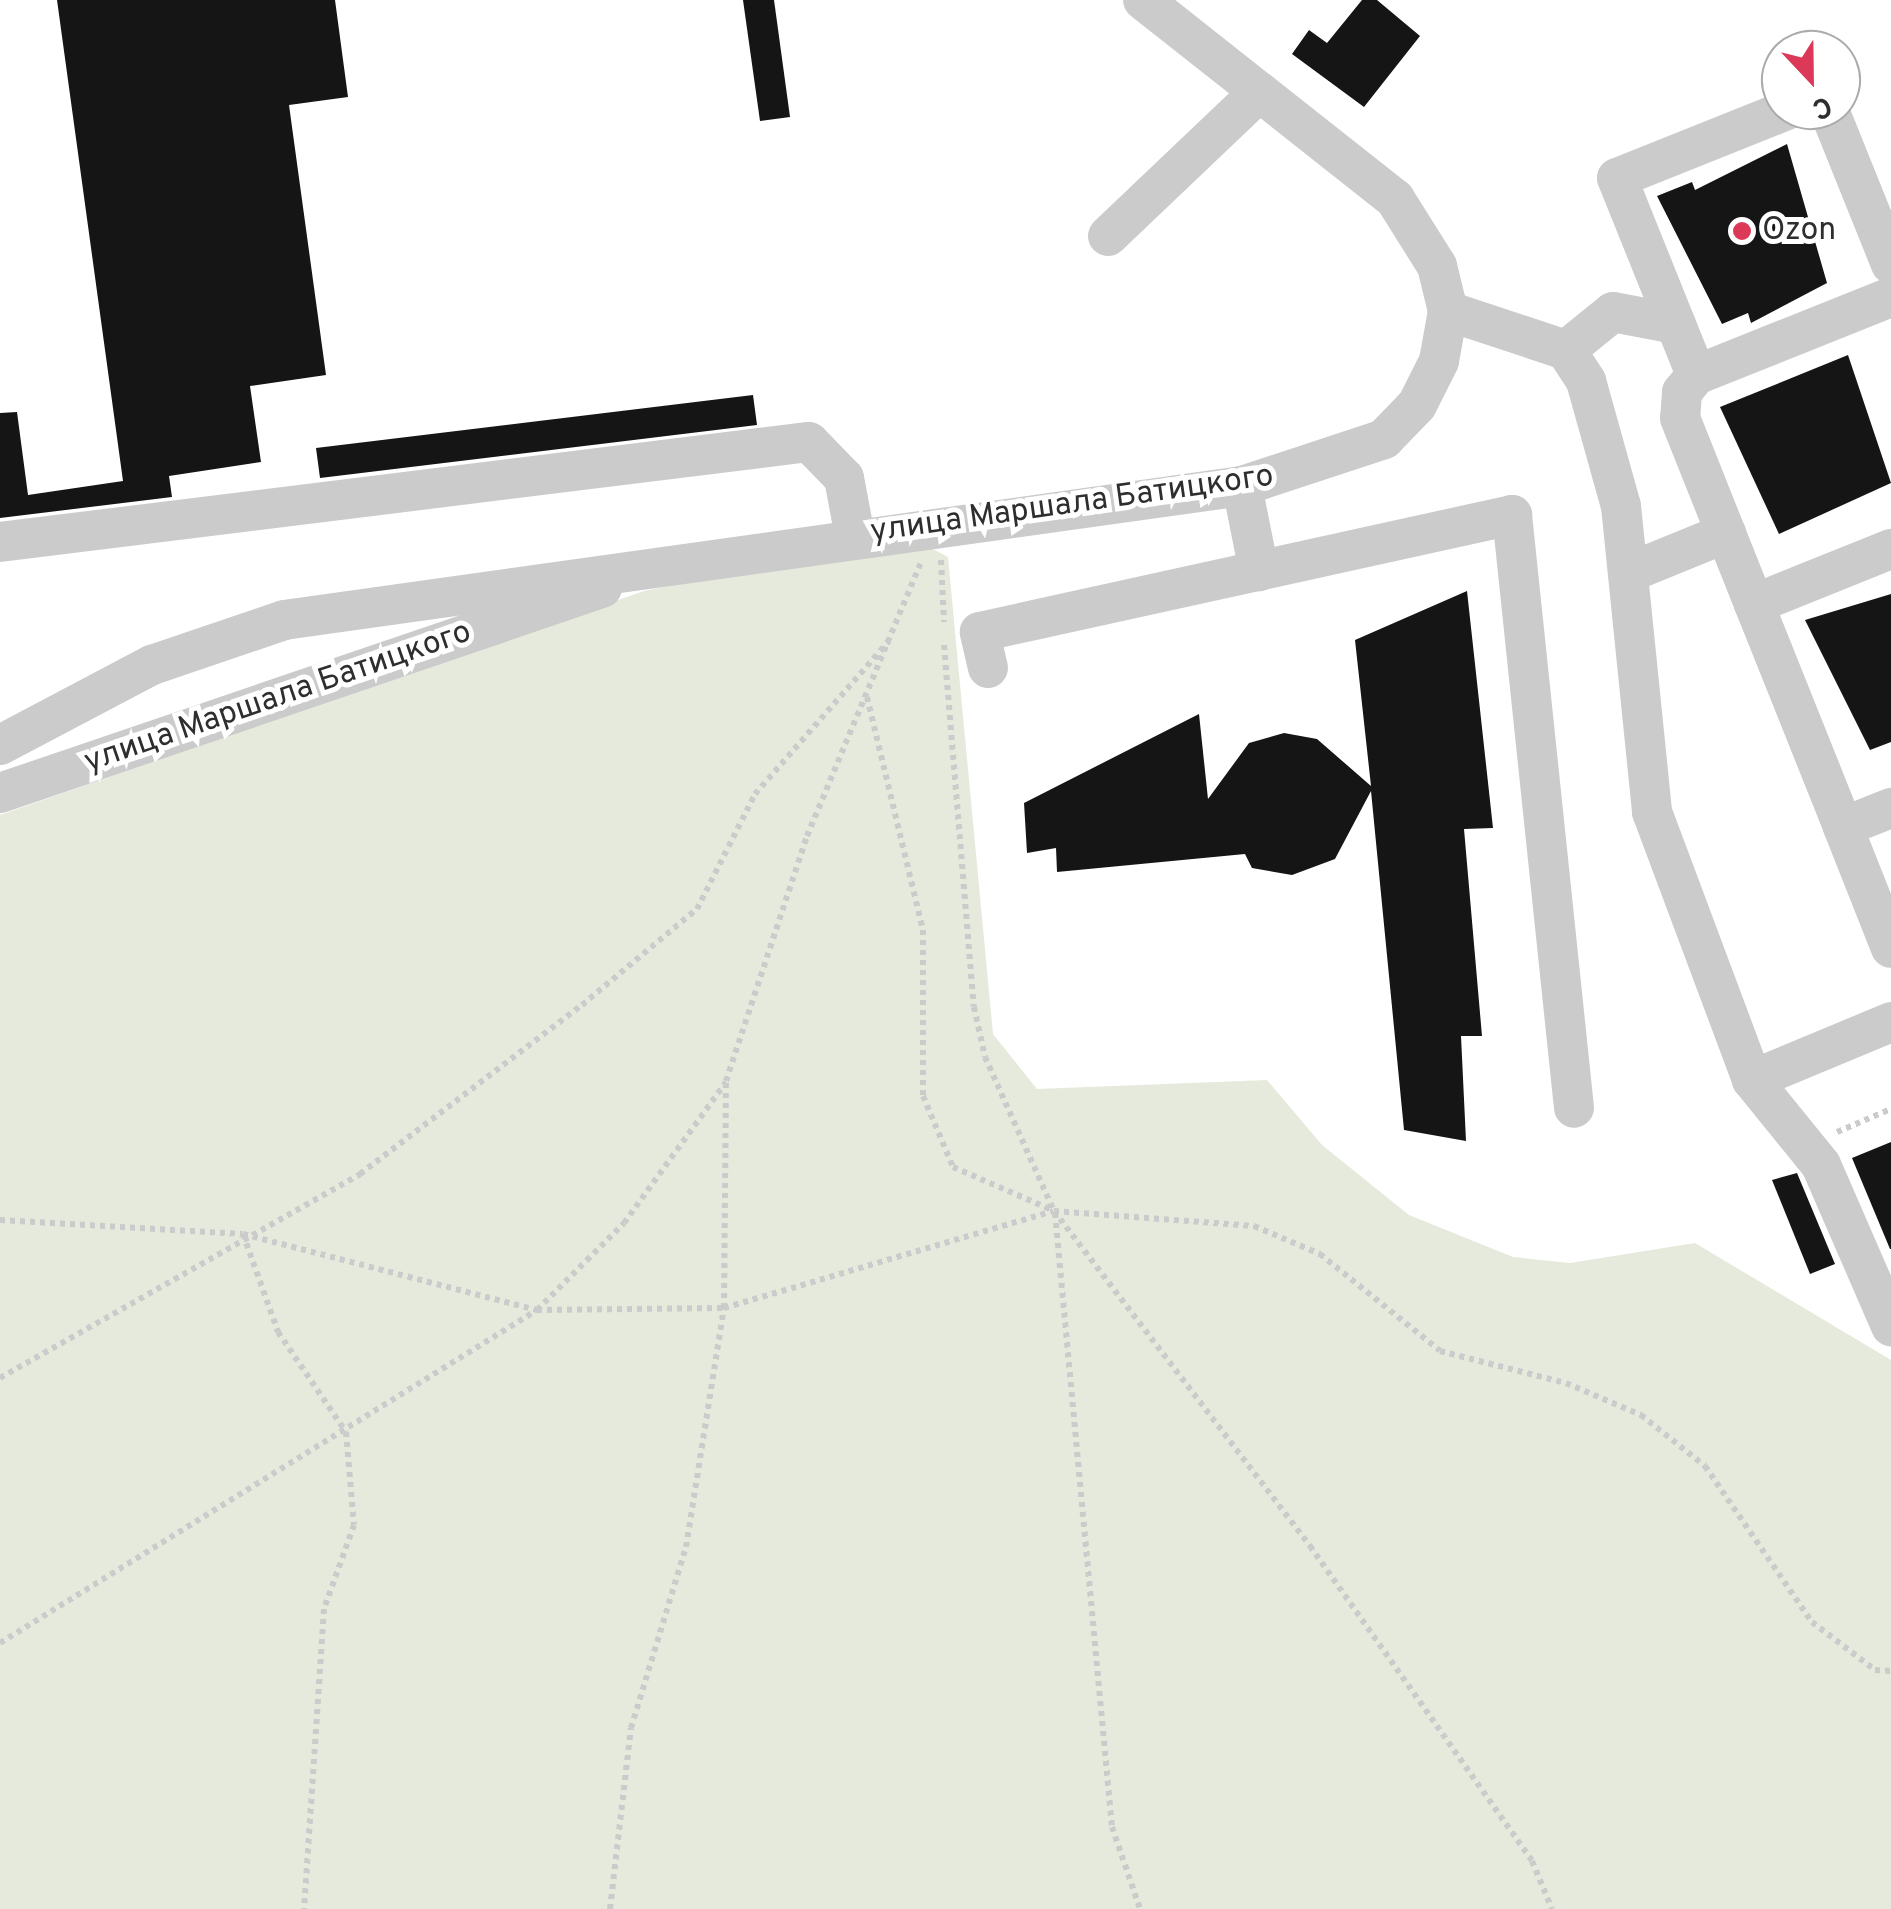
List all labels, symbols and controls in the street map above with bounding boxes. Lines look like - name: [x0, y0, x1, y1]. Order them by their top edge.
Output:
- north arrow: [1761, 30, 1861, 130]
- text: С: [1806, 86, 1837, 126]
- place label: Ozon: [1762, 212, 1836, 250]
- marker: Ozon: [1731, 220, 1753, 242]
- street label: улица Маршала Батицкого: [868, 458, 1276, 552]
- street label: улица Маршала Батицкого: [80, 614, 476, 782]

